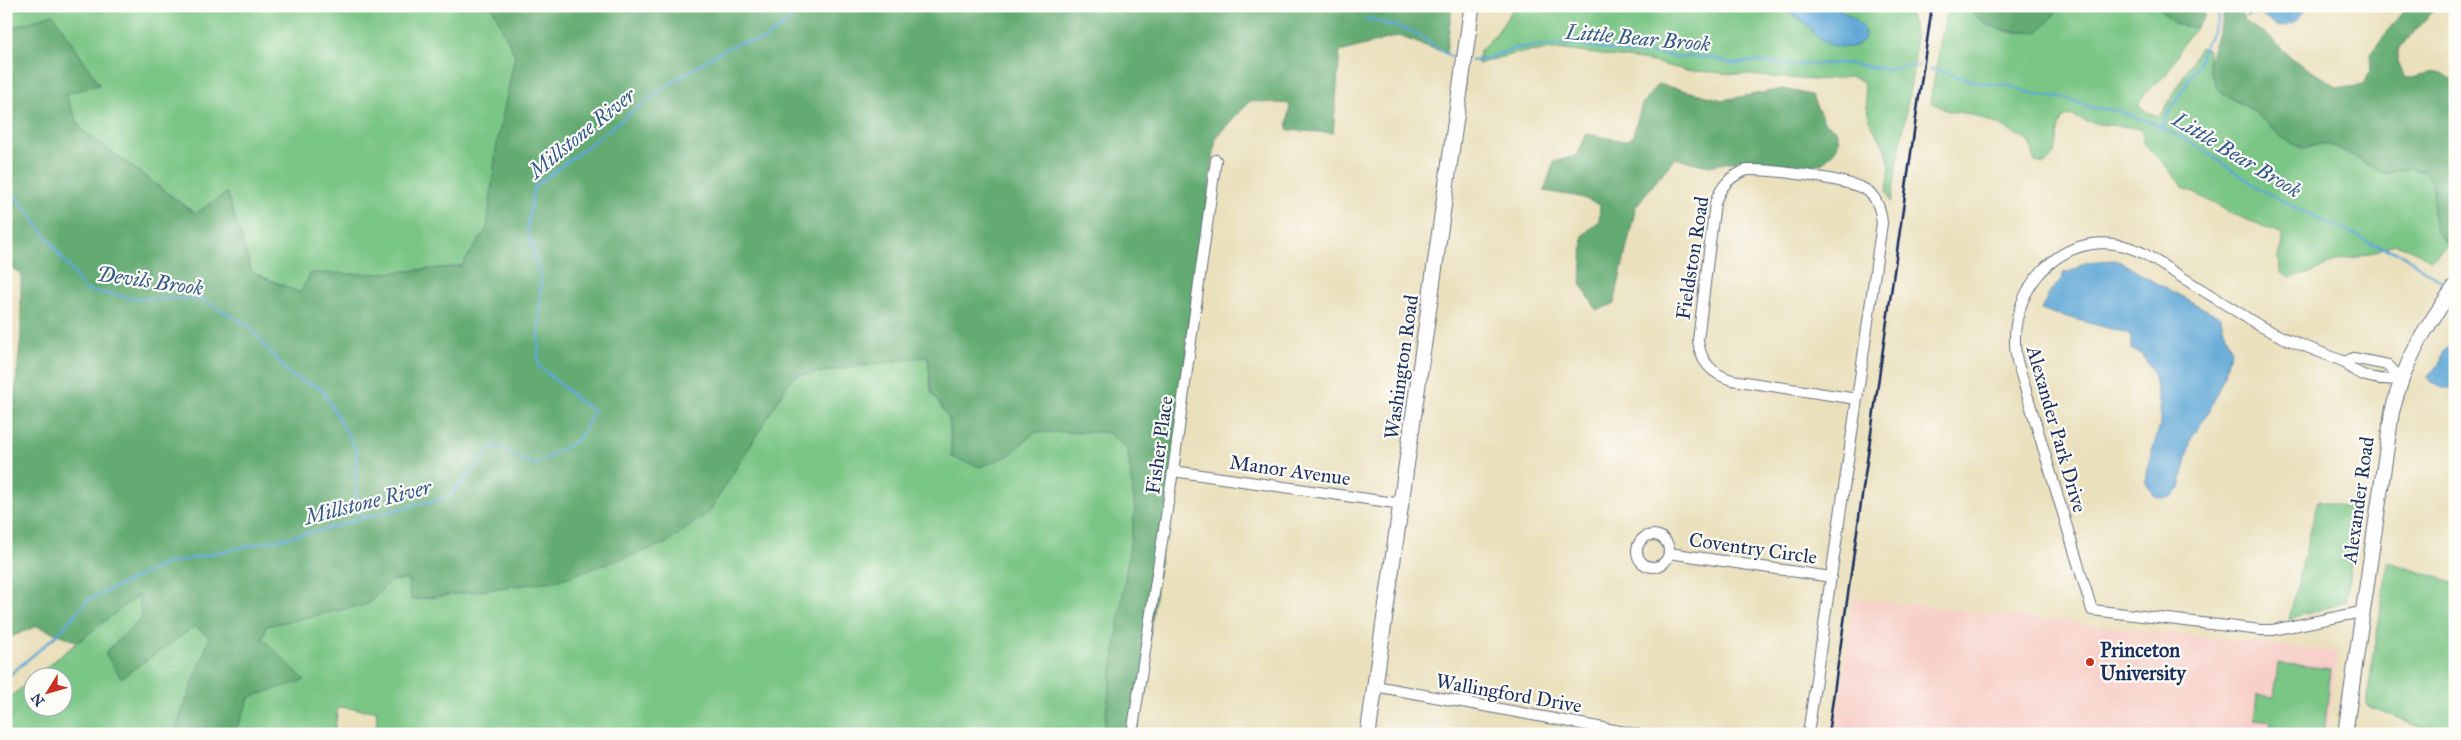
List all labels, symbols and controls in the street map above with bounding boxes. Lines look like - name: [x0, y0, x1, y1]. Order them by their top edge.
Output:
- water label: Little Bear Brook: [1563, 19, 1712, 57]
- water label: Millstone River: [522, 81, 641, 185]
- water label: Little Bear Brook: [2167, 106, 2307, 204]
- street label: Fieldston Road: [1670, 195, 1714, 321]
- water label: Devils Brook: [95, 261, 206, 301]
- street label: Washington Road: [1379, 293, 1424, 441]
- street label: Alexander Park Drive: [2021, 342, 2092, 515]
- street label: Fisher Place: [1140, 394, 1178, 496]
- street label: Alexander Road: [2337, 435, 2379, 566]
- street label: Manor Avenue: [1228, 450, 1352, 490]
- water label: Millstone River: [300, 473, 435, 531]
- street label: Coventry Circle: [1687, 527, 1819, 569]
- place label: Princeton University: [2100, 638, 2187, 686]
- marker: Princeton University: [2084, 656, 2096, 668]
- north arrow: [22, 668, 72, 718]
- street label: Wallingford Drive: [1434, 668, 1584, 719]
- text: N: [28, 690, 48, 709]

